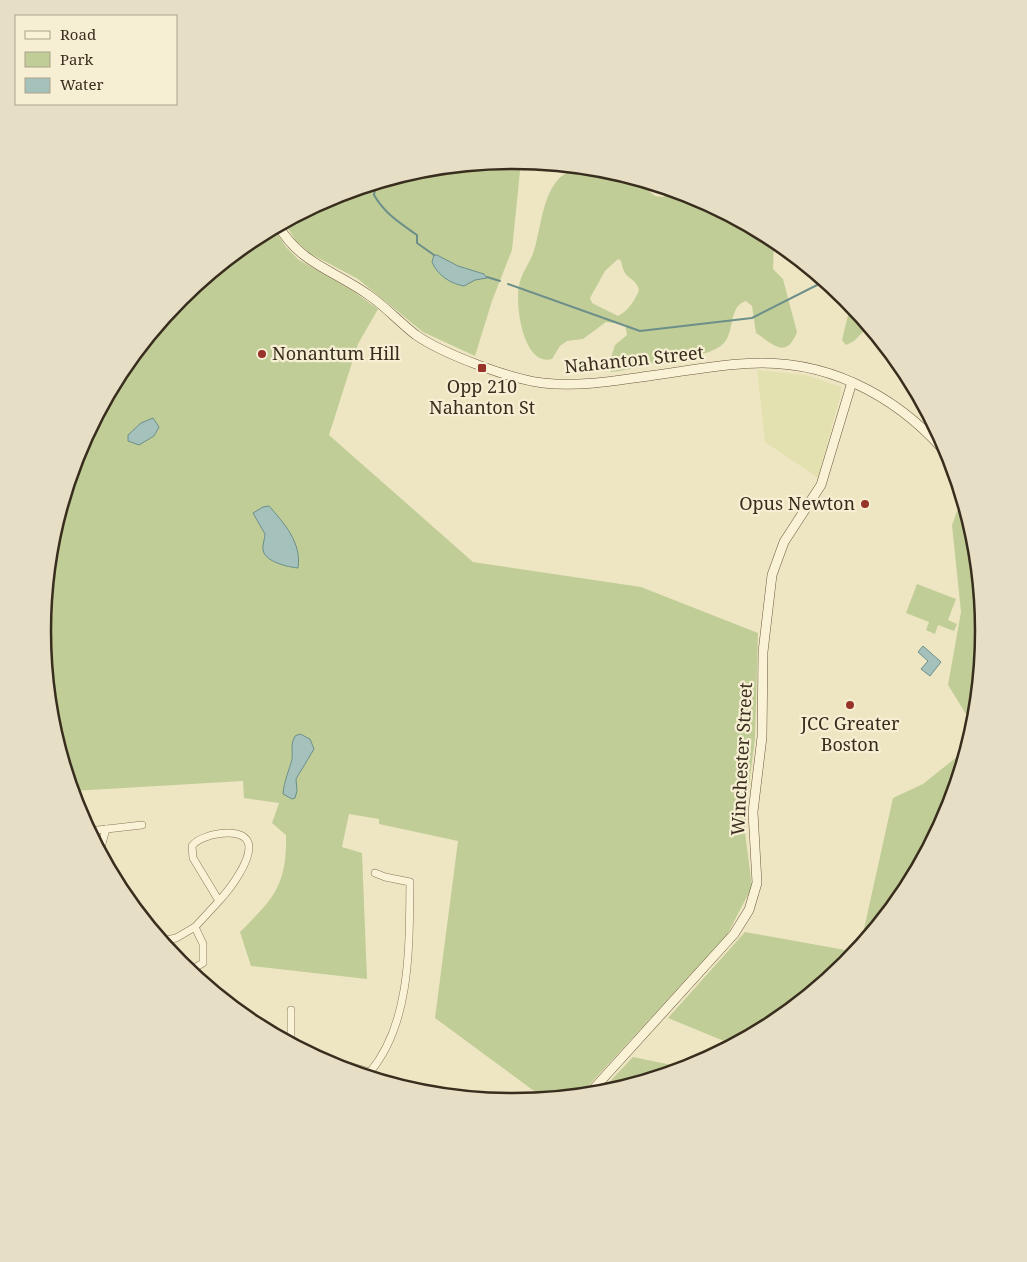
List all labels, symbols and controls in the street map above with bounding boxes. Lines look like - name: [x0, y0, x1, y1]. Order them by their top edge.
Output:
- legend: [15, 15, 178, 105]
- text: Road: [60, 24, 96, 44]
- text: Park: [60, 49, 94, 69]
- text: Water: [60, 74, 103, 94]
- street label: Nahanton Street: [563, 340, 705, 378]
- place label: Nonantum Hill: [272, 341, 401, 365]
- marker: Nonantum Hill: [256, 348, 268, 360]
- marker: Opp 210 Nahanton St: [476, 362, 488, 374]
- place label: Opp 210 Nahanton St: [429, 374, 535, 419]
- place label: Opus Newton: [739, 491, 855, 515]
- marker: Opus Newton: [859, 498, 871, 510]
- street label: Winchester Street: [725, 682, 757, 836]
- marker: JCC Greater Boston: [844, 699, 856, 711]
- place label: JCC Greater Boston: [800, 711, 900, 756]

